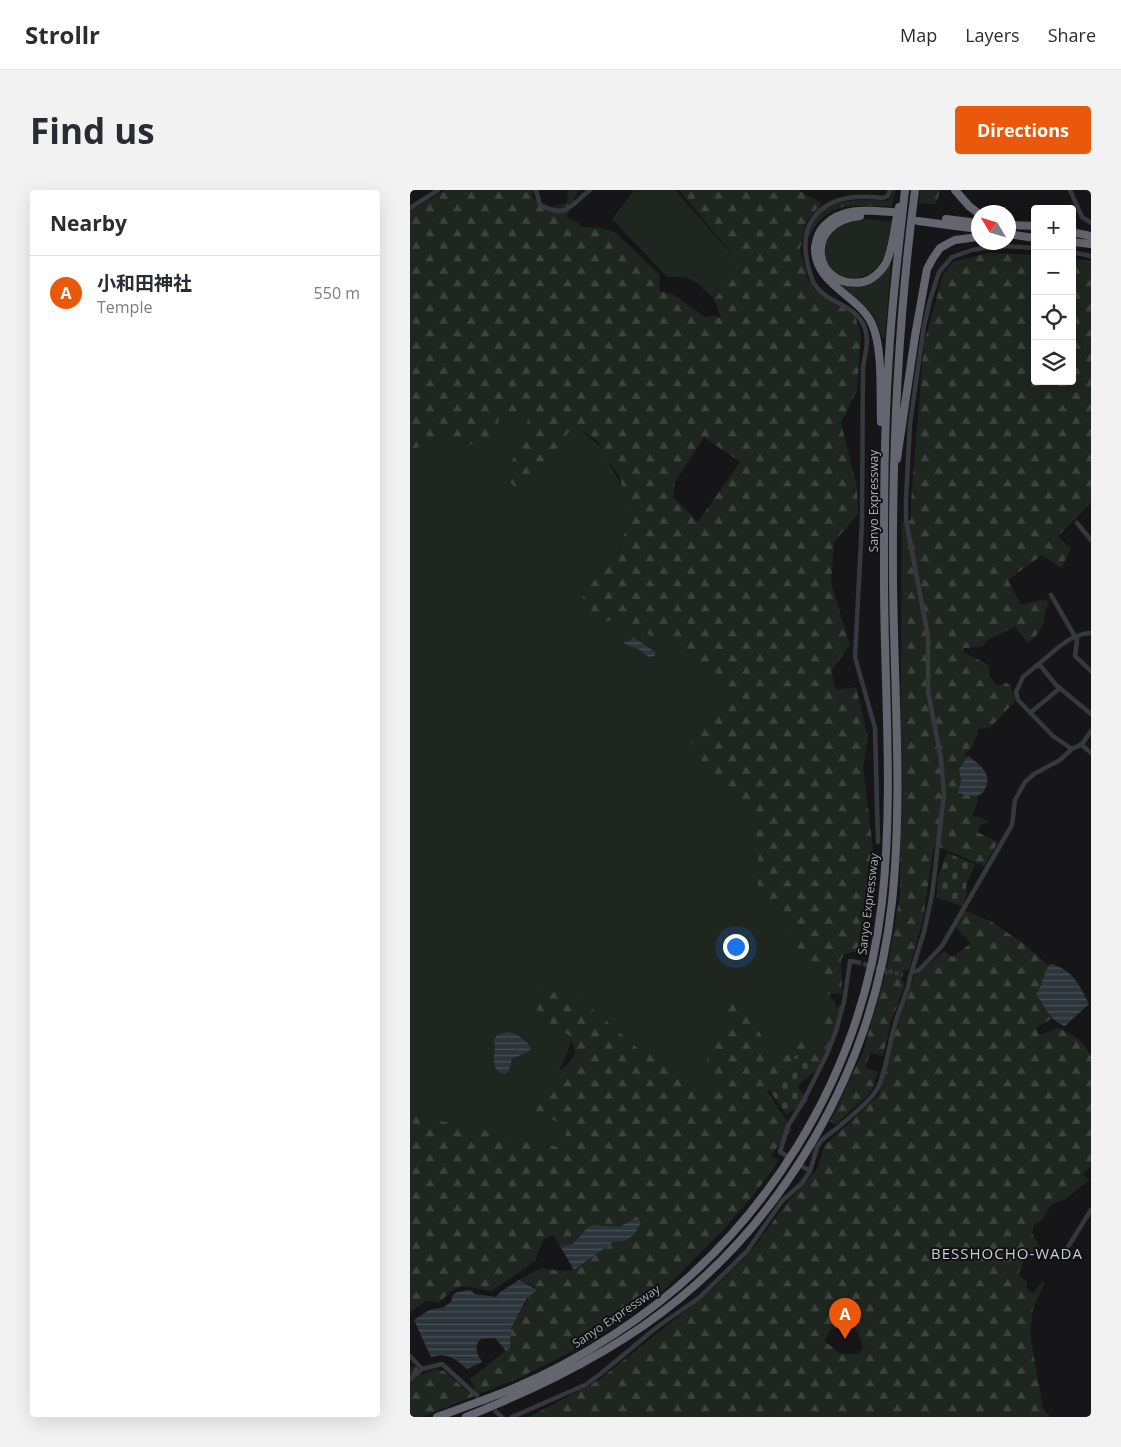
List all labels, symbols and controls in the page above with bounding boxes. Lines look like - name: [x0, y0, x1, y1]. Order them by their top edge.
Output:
- text: Strollr: [25, 18, 100, 51]
- text: Map: [900, 23, 937, 47]
- text: Layers: [965, 23, 1020, 47]
- text: Share: [1048, 23, 1096, 47]
- button: Directions: [955, 106, 1091, 154]
- text: Find us: [30, 107, 155, 154]
- north arrow: [971, 205, 1016, 250]
- map controls: [1031, 205, 1076, 385]
- button: +: [1031, 205, 1076, 250]
- text: Nearby: [50, 209, 127, 237]
- button: −: [1031, 250, 1076, 295]
- text: 小和田神社: [97, 270, 192, 296]
- text: A: [60, 282, 72, 304]
- text: 550 m: [314, 282, 360, 304]
- button: locate: [1031, 295, 1076, 340]
- text: Temple: [97, 296, 152, 318]
- button: layers: [1031, 340, 1076, 385]
- street label: Sanyo Expressway: [865, 449, 882, 552]
- street label: Sanyo Expressway: [853, 851, 883, 956]
- your location: [723, 934, 749, 960]
- district label: BESSHOCHO-WADA: [931, 1243, 1083, 1263]
- street label: Sanyo Expressway: [569, 1280, 664, 1352]
- pin: A: [829, 1298, 861, 1339]

